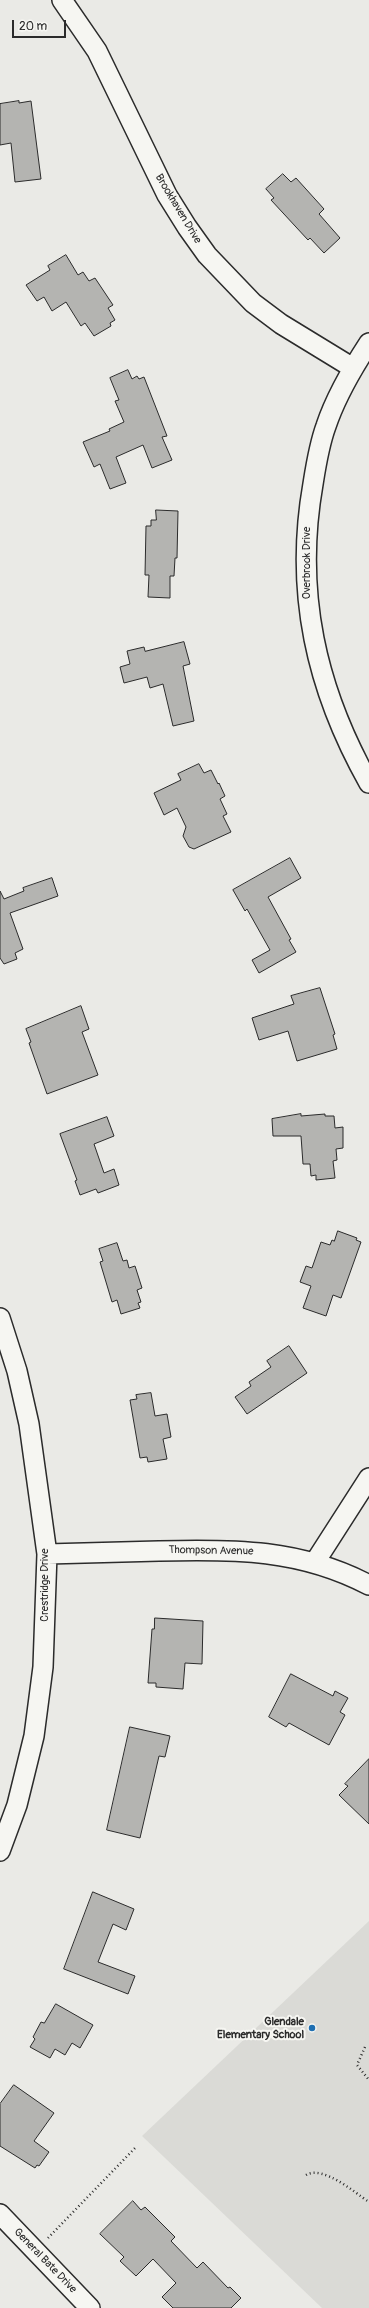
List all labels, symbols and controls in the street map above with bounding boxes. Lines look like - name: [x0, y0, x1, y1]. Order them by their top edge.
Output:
- scale bar: [14, 12, 68, 38]
- text: 20 m: [19, 19, 47, 34]
- street label: Brookhaven Drive: [152, 172, 204, 246]
- street label: Overbrook Drive: [300, 527, 314, 599]
- street label: Thompson Avenue: [168, 1544, 254, 1558]
- street label: Crestridge Drive: [38, 1548, 52, 1622]
- place label: Glendale Elementary School: [217, 2015, 304, 2041]
- marker: Glendale Elementary School: [307, 2023, 317, 2033]
- street label: General Bate Drive: [11, 2226, 79, 2296]

